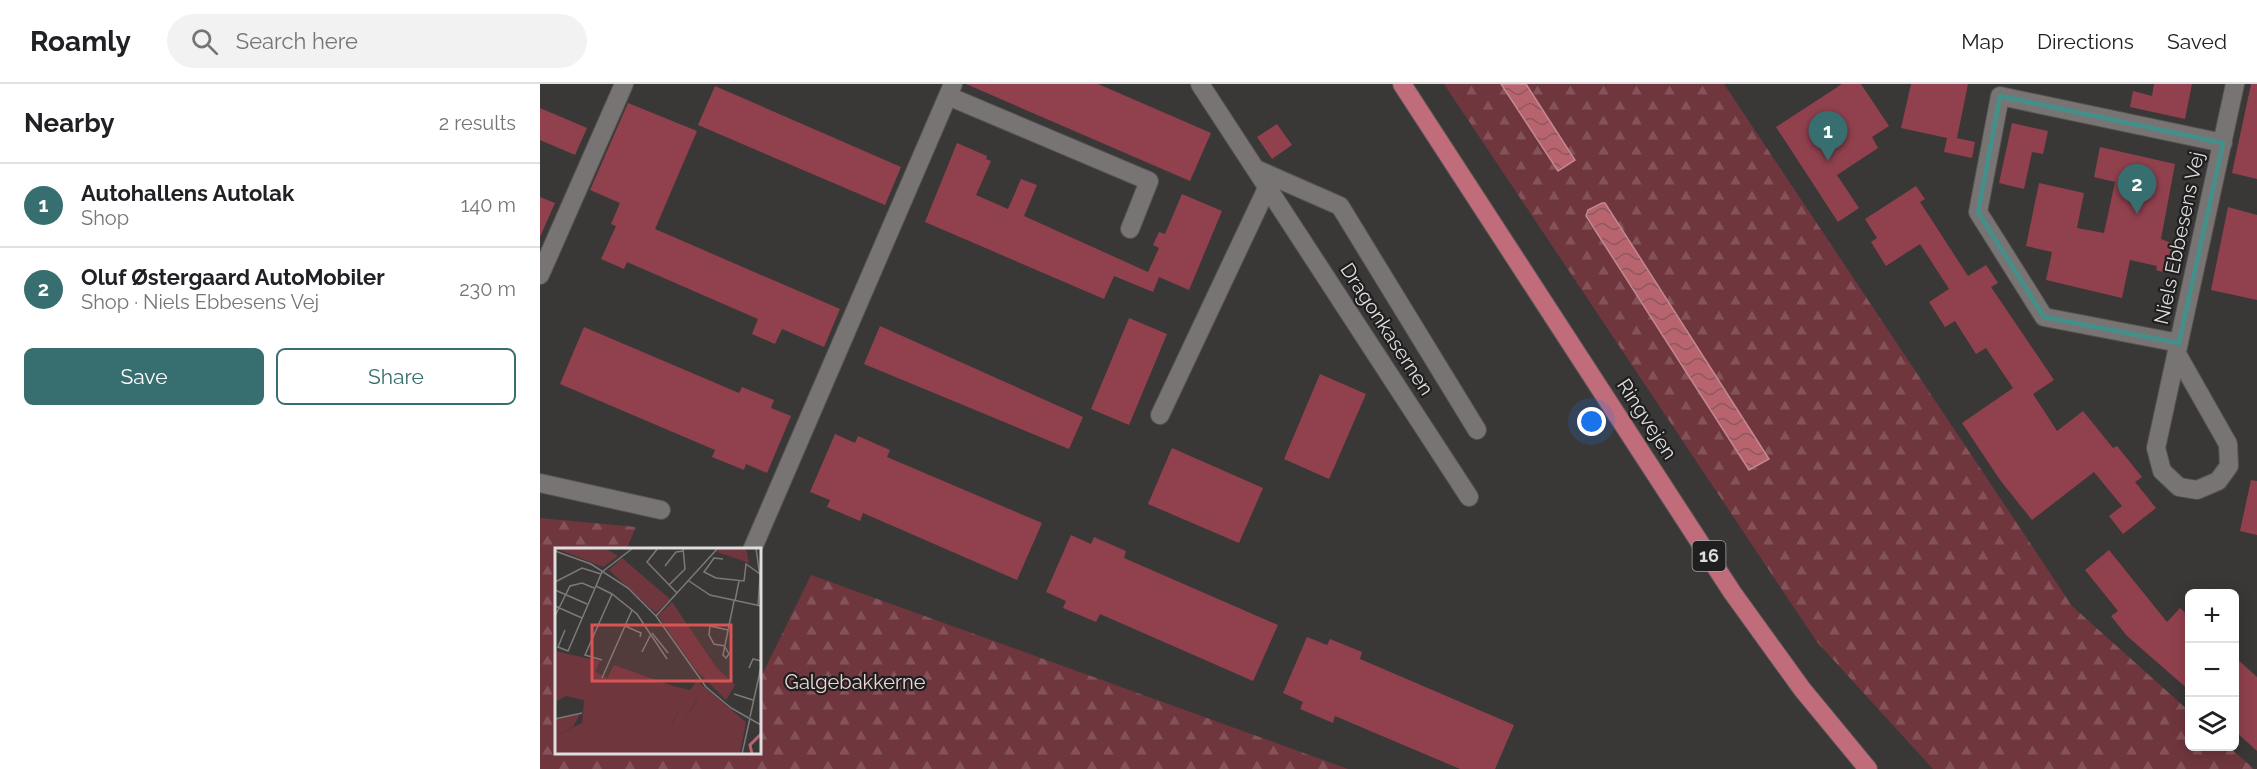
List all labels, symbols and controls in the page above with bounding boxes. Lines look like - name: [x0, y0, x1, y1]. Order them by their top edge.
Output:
- search box: [167, 14, 587, 68]
- text: Roamly: [30, 25, 131, 58]
- icon: search: [188, 25, 221, 58]
- text: Search here: [236, 28, 358, 54]
- text: Map: [1961, 29, 2004, 54]
- text: Directions: [2037, 29, 2134, 54]
- text: Saved: [2167, 29, 2227, 54]
- text: Nearby: [24, 108, 114, 138]
- text: 2 results: [439, 111, 516, 135]
- pin: 1: [1808, 112, 1848, 161]
- street label: Niels Ebbesens Vej: [2149, 149, 2209, 327]
- pin: 2: [2118, 164, 2156, 214]
- text: Autohallens Autolak: [81, 180, 294, 206]
- text: 1: [39, 193, 48, 217]
- text: 140 m: [461, 193, 516, 217]
- text: Shop: [81, 206, 129, 230]
- street label: Dragonkasernen: [1335, 258, 1439, 400]
- text: Oluf Østergaard AutoMobiler: [81, 264, 385, 290]
- text: 2: [38, 277, 49, 301]
- text: 230 m: [459, 277, 516, 301]
- text: Shop · Niels Ebbesens Vej: [81, 290, 319, 314]
- button: Save: [24, 348, 264, 405]
- button: Share: [276, 348, 516, 405]
- street label: Ringvejen: [1612, 374, 1682, 464]
- your location: [1577, 407, 1606, 436]
- road number: 16: [1692, 541, 1726, 571]
- inset map: [555, 548, 760, 754]
- map controls: [2185, 589, 2239, 751]
- button: +: [2185, 589, 2239, 643]
- button: −: [2185, 643, 2239, 697]
- park label: Galgebakkerne: [785, 670, 926, 694]
- button: layers: [2185, 697, 2239, 751]

